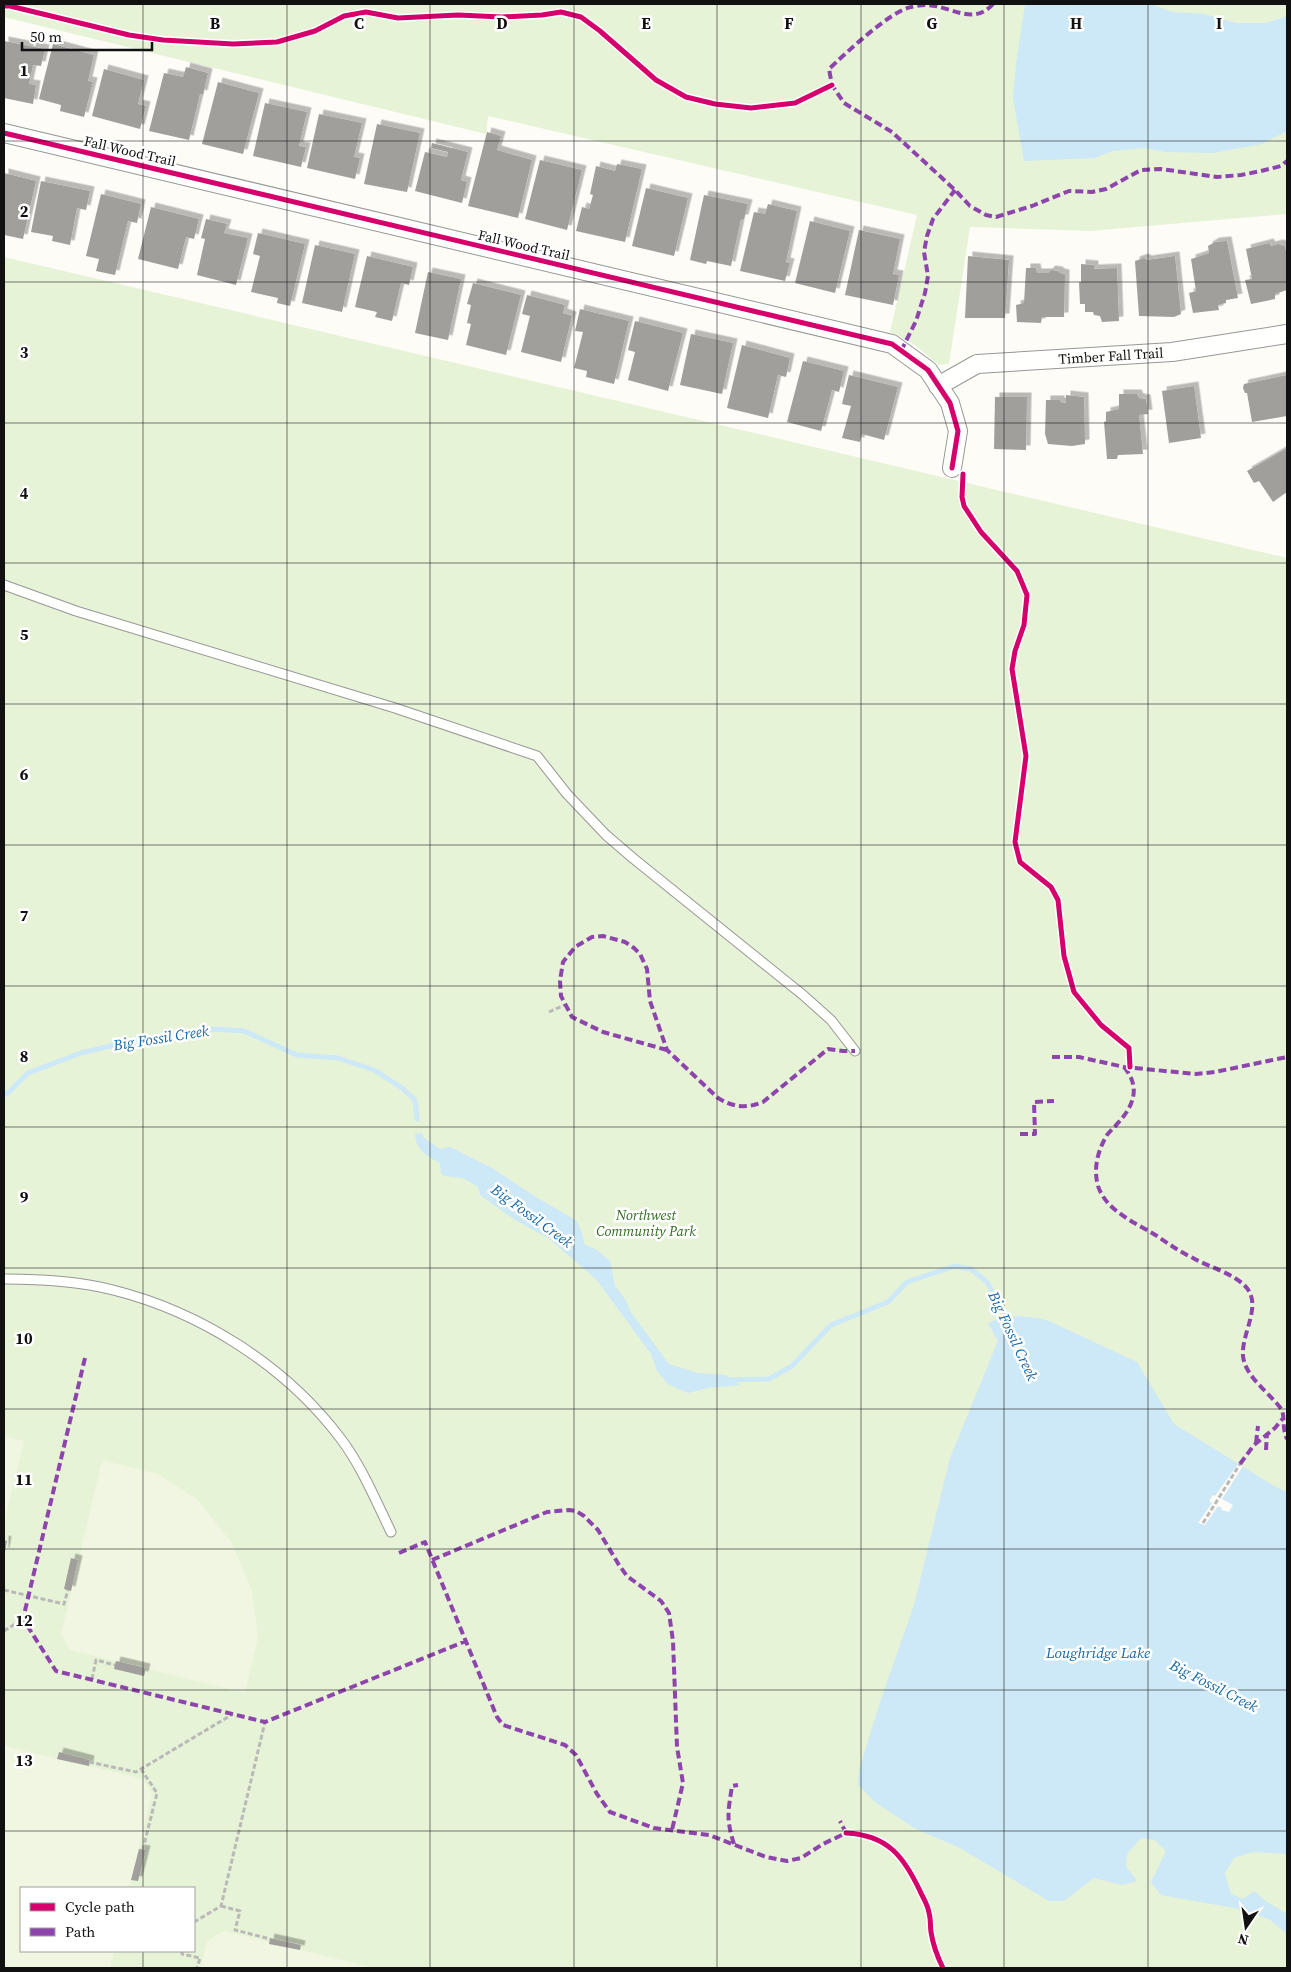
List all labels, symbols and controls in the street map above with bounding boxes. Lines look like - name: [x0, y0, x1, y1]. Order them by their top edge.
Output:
- text: B: [210, 12, 221, 34]
- text: C: [354, 12, 364, 34]
- text: D: [496, 12, 508, 34]
- text: E: [641, 12, 651, 34]
- text: F: [784, 12, 794, 34]
- text: G: [927, 12, 938, 34]
- text: H: [1070, 12, 1082, 34]
- text: I: [1216, 12, 1222, 34]
- scale bar: [22, 20, 152, 52]
- text: 50 m: [30, 26, 62, 47]
- text: 1: [20, 59, 28, 81]
- street label: Fall Wood Trail: [82, 131, 178, 171]
- text: 2: [20, 200, 29, 222]
- street label: Fall Wood Trail: [476, 225, 572, 265]
- text: 3: [20, 341, 29, 363]
- street label: Timber Fall Trail: [1058, 343, 1164, 369]
- text: 4: [20, 482, 29, 504]
- text: 5: [20, 623, 29, 645]
- text: 6: [20, 763, 29, 785]
- text: 7: [20, 904, 29, 926]
- water label: Big Fossil Creek: [111, 1019, 211, 1056]
- text: 8: [20, 1045, 28, 1067]
- water label: Big Fossil Creek: [486, 1178, 578, 1253]
- text: 9: [20, 1186, 29, 1208]
- park label: Northwest Community Park: [596, 1205, 696, 1241]
- water label: Big Fossil Creek: [983, 1287, 1044, 1385]
- text: 10: [15, 1327, 33, 1349]
- text: 11: [15, 1468, 33, 1490]
- text: 12: [15, 1609, 33, 1631]
- water label: Loughridge Lake: [1045, 1642, 1150, 1663]
- water label: Big Fossil Creek: [1166, 1654, 1263, 1717]
- text: 13: [15, 1749, 33, 1771]
- legend: [20, 1887, 195, 1952]
- text: Cycle path: [65, 1896, 135, 1917]
- north arrow: [1221, 1902, 1271, 1952]
- text: Path: [65, 1921, 95, 1942]
- text: N: [1236, 1929, 1250, 1951]

